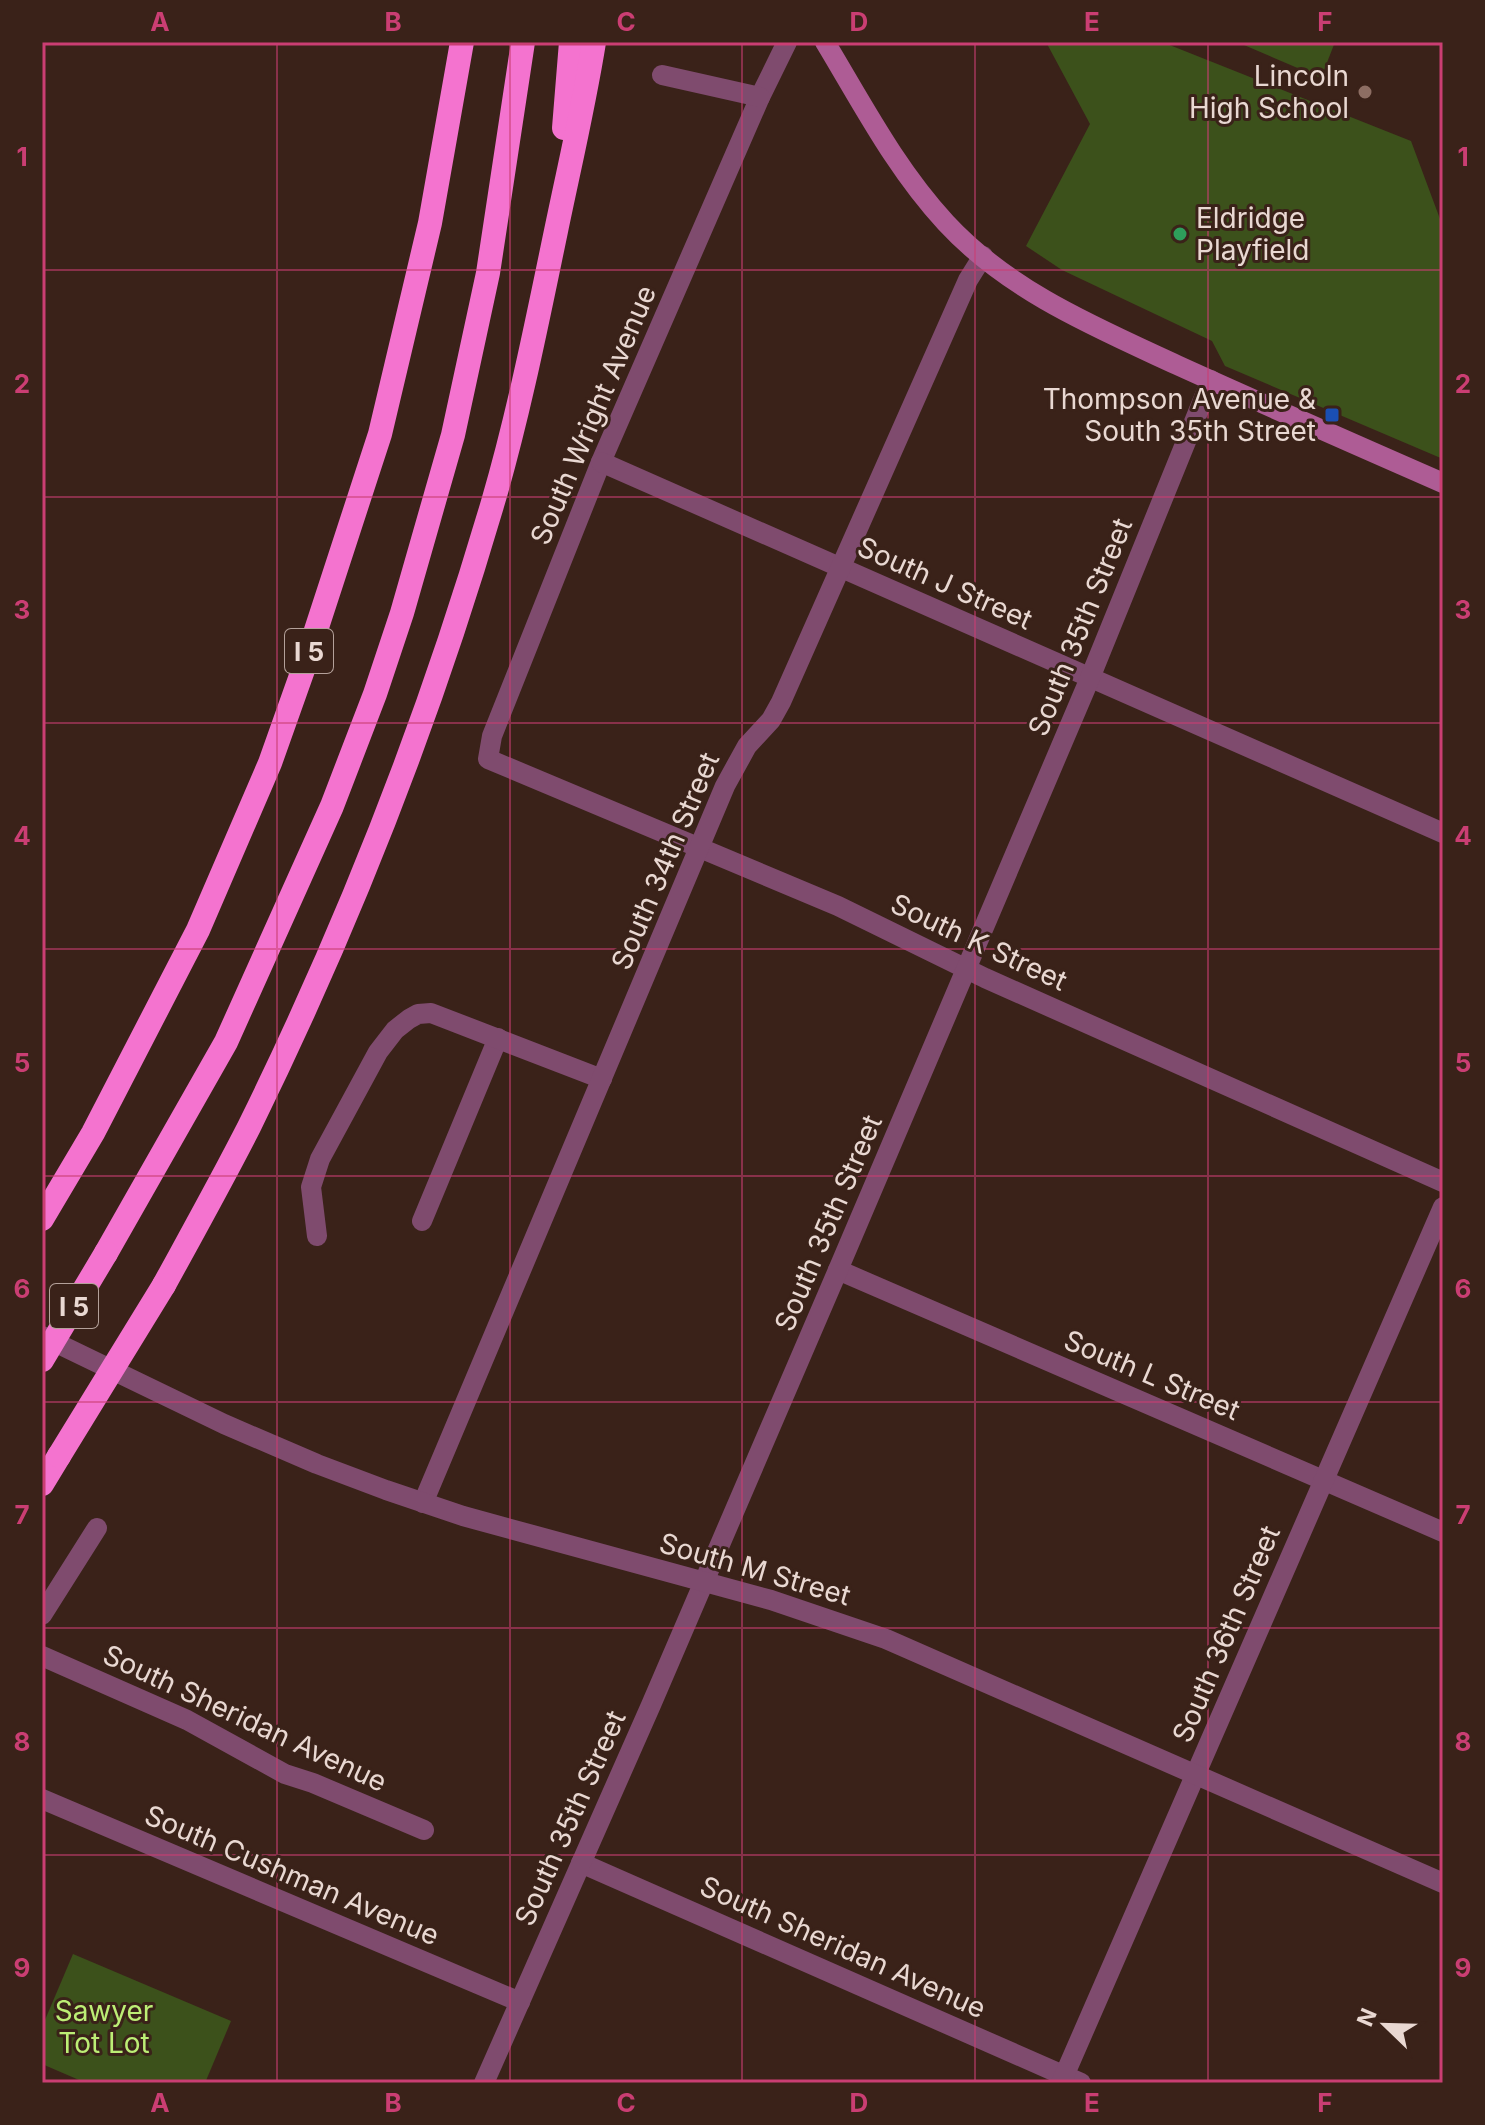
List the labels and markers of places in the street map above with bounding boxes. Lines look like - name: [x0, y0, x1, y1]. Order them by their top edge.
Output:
- place label: Lincoln High School: [1189, 59, 1349, 125]
- marker: Lincoln High School: [1356, 83, 1374, 101]
- place label: Eldridge Playfield: [1196, 201, 1310, 267]
- marker: Eldridge Playfield: [1171, 225, 1189, 243]
- place label: Thompson Avenue & South 35th Street: [1043, 382, 1316, 448]
- marker: Thompson Avenue & South 35th Street: [1323, 406, 1341, 424]

